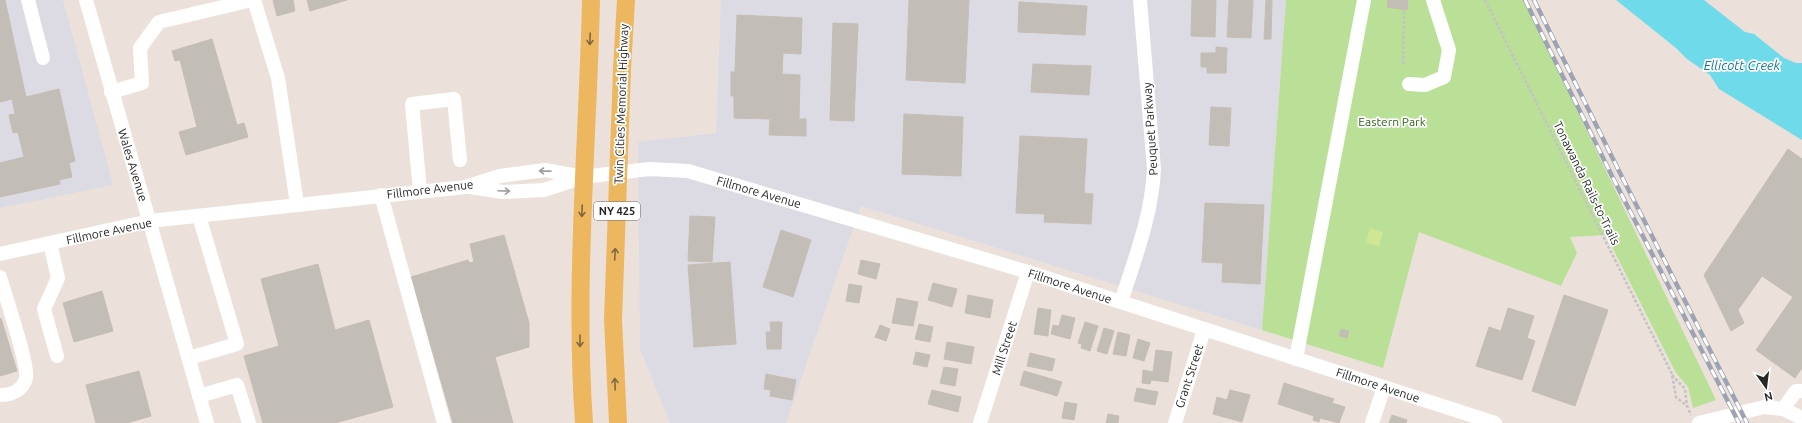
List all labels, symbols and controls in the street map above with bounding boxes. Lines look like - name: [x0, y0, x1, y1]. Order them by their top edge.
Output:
- street label: Twin Cities Memorial Highway: [612, 23, 630, 184]
- one-way arrow: [586, 32, 594, 45]
- water label: Ellicott Creek: [1704, 58, 1781, 72]
- street label: Peuquet Parkway: [1140, 82, 1160, 176]
- park label: Eastern Park: [1358, 115, 1426, 128]
- street label: Tonawanda Rails-to-Trails: [1551, 119, 1623, 247]
- street label: Wales Avenue: [116, 127, 150, 203]
- one-way arrow: [539, 167, 552, 175]
- street label: Fillmore Avenue: [715, 174, 803, 210]
- street label: Fillmore Avenue: [386, 177, 474, 201]
- one-way arrow: [497, 187, 510, 195]
- road number: NY 425: [594, 202, 640, 220]
- one-way arrow: [578, 204, 586, 217]
- street label: Fillmore Avenue: [65, 216, 153, 246]
- one-way arrow: [611, 248, 618, 261]
- street label: Fillmore Avenue: [1027, 266, 1113, 306]
- street label: Mill Street: [989, 319, 1019, 377]
- one-way arrow: [576, 334, 584, 347]
- street label: Grant Street: [1173, 342, 1206, 410]
- street label: Fillmore Avenue: [1335, 365, 1421, 405]
- north arrow: [1746, 367, 1786, 407]
- one-way arrow: [612, 378, 619, 391]
- text: N: [1763, 390, 1774, 404]

